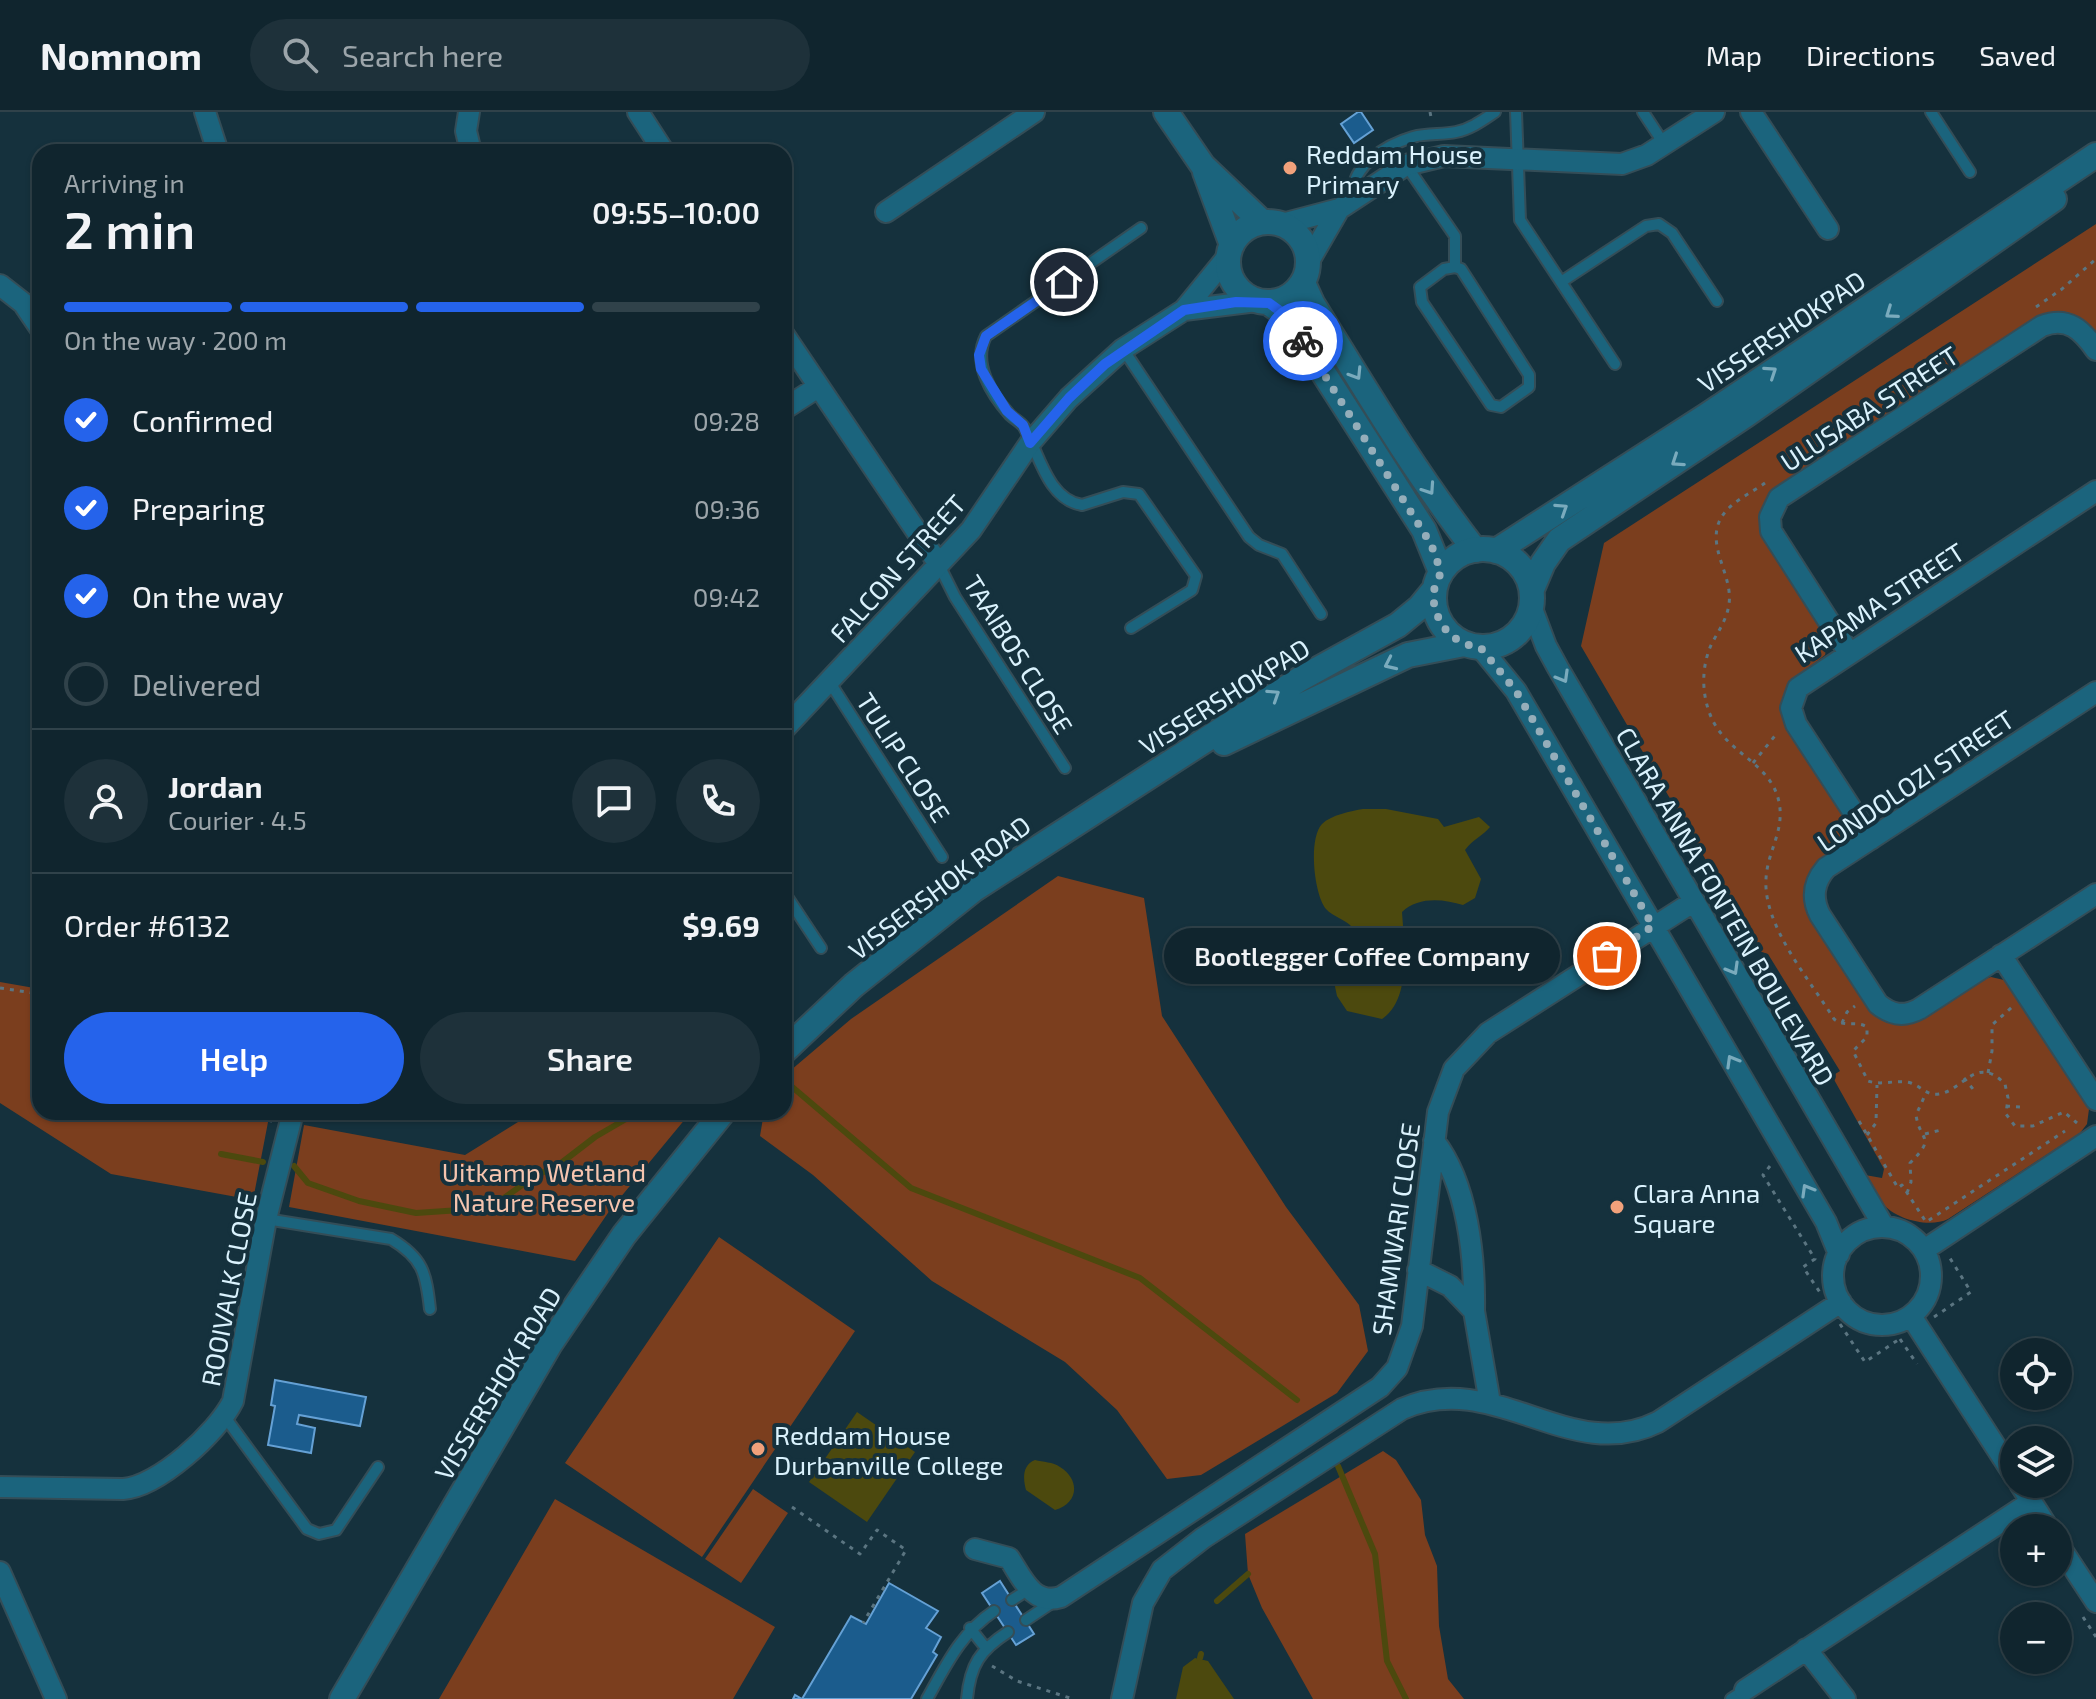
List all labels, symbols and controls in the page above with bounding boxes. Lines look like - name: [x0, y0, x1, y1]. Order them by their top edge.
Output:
- search box: [250, 19, 810, 91]
- text: Nomnom: [40, 32, 202, 78]
- icon: search: [278, 33, 322, 77]
- text: Search here: [342, 37, 503, 73]
- text: Map: [1706, 38, 1762, 72]
- text: Directions: [1806, 38, 1935, 72]
- text: Saved: [1979, 38, 2056, 72]
- place label: Reddam House Primary: [1306, 138, 1483, 199]
- marker: Reddam House Primary: [1281, 159, 1299, 177]
- text: Arriving in: [64, 167, 185, 198]
- text: 09:55–10:00: [592, 194, 760, 230]
- text: 2 min: [64, 197, 195, 259]
- pin: [1030, 248, 1098, 316]
- icon: home: [1042, 260, 1086, 304]
- street label: VISSERSHOKPAD: [1691, 264, 1871, 398]
- courier: [1263, 301, 1343, 381]
- one-way arrow: [1885, 303, 1900, 318]
- icon: bike: [1281, 319, 1325, 363]
- text: On the way · 200 m: [64, 324, 287, 355]
- street label: ULUSABA STREET: [1774, 339, 1964, 477]
- one-way arrow: [1347, 365, 1362, 380]
- one-way arrow: [1762, 367, 1776, 382]
- icon: check: [64, 398, 108, 442]
- text: Confirmed: [132, 402, 273, 438]
- text: 09:28: [693, 405, 760, 436]
- one-way arrow: [1671, 451, 1686, 466]
- one-way arrow: [1419, 480, 1434, 494]
- icon: check: [64, 486, 108, 530]
- street label: FALCON STREET: [823, 488, 971, 648]
- text: Preparing: [132, 490, 265, 526]
- text: 09:36: [694, 493, 760, 524]
- one-way arrow: [1553, 503, 1567, 518]
- street label: KAPAMA STREET: [1788, 536, 1970, 668]
- street label: TAAIBOS CLOSE: [958, 569, 1080, 739]
- icon: check: [64, 574, 108, 618]
- text: On the way: [132, 578, 284, 614]
- text: 09:42: [693, 581, 760, 612]
- street label: VISSERSHOKPAD: [1133, 631, 1315, 761]
- one-way arrow: [1383, 654, 1398, 670]
- text: Delivered: [132, 666, 261, 702]
- one-way arrow: [1553, 668, 1569, 683]
- street label: TULIP CLOSE: [851, 687, 957, 827]
- one-way arrow: [1265, 690, 1280, 705]
- street label: LONDOLOZI STREET: [1811, 703, 2019, 857]
- street label: CLARA ANNA FONTEIN BOULEVARD: [1610, 721, 1842, 1091]
- button: person: [64, 759, 148, 843]
- button: chat: [572, 759, 656, 843]
- button: phone: [676, 759, 760, 843]
- text: Jordan: [168, 768, 263, 804]
- text: Courier · 4.5: [168, 804, 307, 835]
- street label: VISSERSHOK ROAD: [842, 809, 1036, 965]
- text: Order #6132: [64, 907, 230, 943]
- text: $9.69: [682, 907, 760, 943]
- pin: [1573, 922, 1641, 990]
- callout: Bootlegger Coffee Company: [1163, 928, 1559, 984]
- icon: bag: [1585, 934, 1629, 978]
- text: Bootlegger Coffee Company: [1194, 940, 1530, 971]
- one-way arrow: [1723, 960, 1739, 975]
- button: Help: [64, 1012, 404, 1104]
- button: Share: [420, 1012, 760, 1104]
- one-way arrow: [1726, 1055, 1742, 1070]
- street label: SHAMWARI CLOSE: [1365, 1121, 1425, 1337]
- park label: Uitkamp Wetland Nature Reserve: [442, 1156, 646, 1217]
- place label: Clara Anna Square: [1633, 1177, 1760, 1238]
- one-way arrow: [1801, 1184, 1817, 1199]
- street label: ROOIVALK CLOSE: [194, 1189, 262, 1389]
- marker: Clara Anna Square: [1608, 1198, 1626, 1216]
- street label: VISSERSHOK ROAD: [427, 1281, 567, 1485]
- map controls: [2000, 1338, 2072, 1674]
- button: locate: [2000, 1338, 2072, 1410]
- place label: Reddam House Durbanville College: [774, 1419, 1004, 1480]
- button: layers: [2000, 1426, 2072, 1498]
- marker: Reddam House Durbanville College: [749, 1440, 767, 1458]
- button: +: [2000, 1514, 2072, 1586]
- button: −: [2000, 1602, 2072, 1674]

